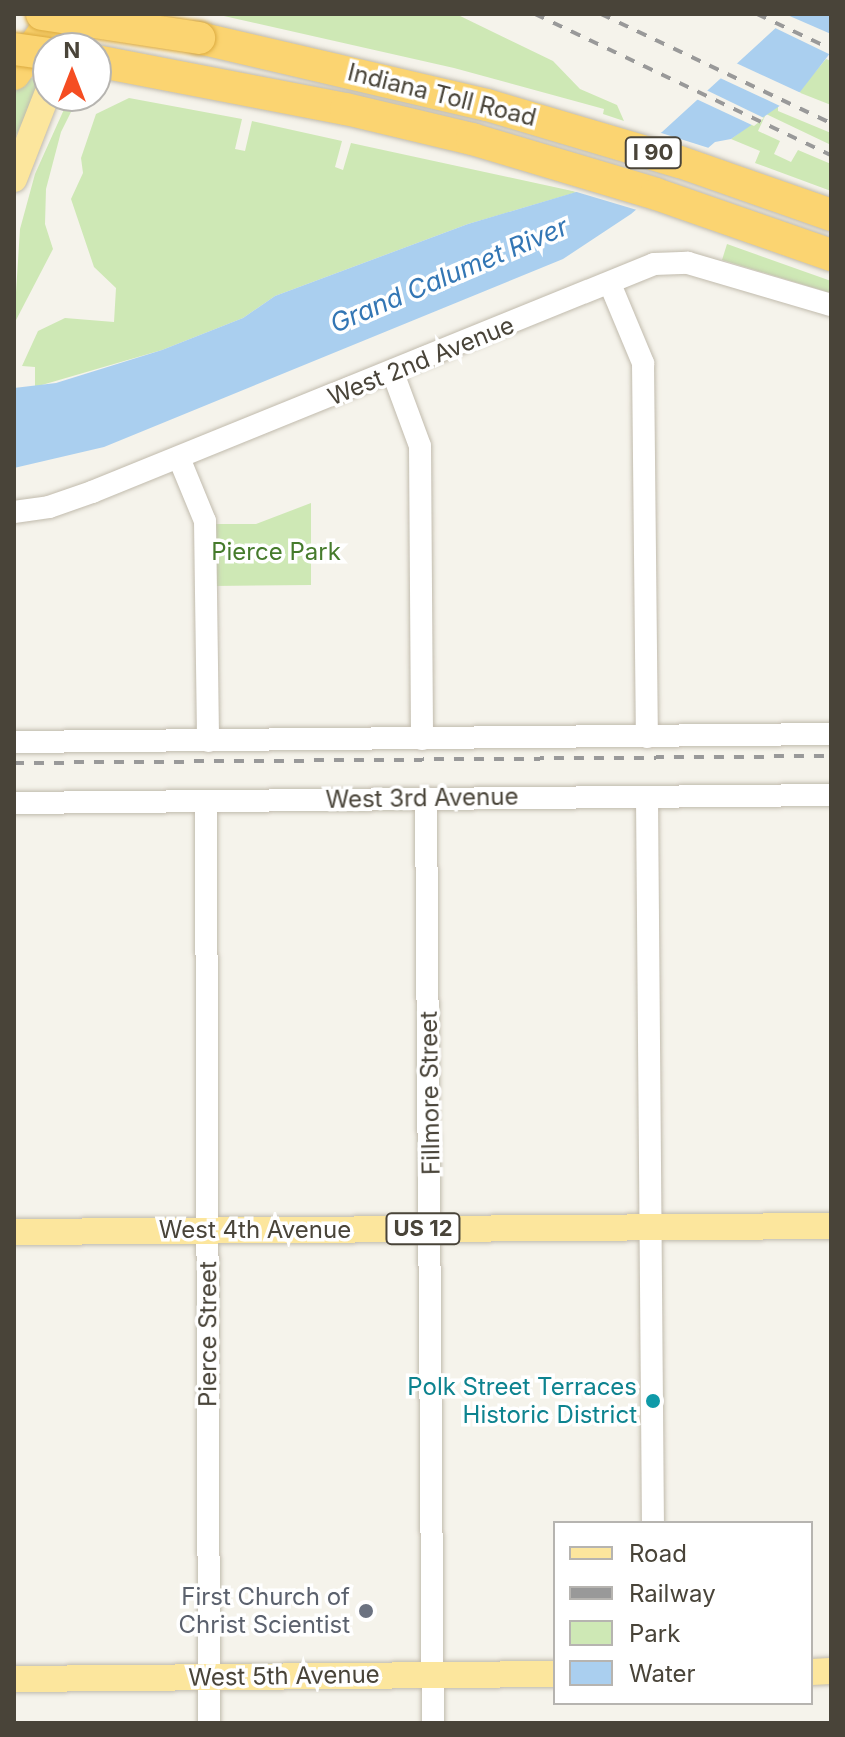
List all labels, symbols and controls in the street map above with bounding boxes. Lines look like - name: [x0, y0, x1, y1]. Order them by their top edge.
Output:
- north arrow: [32, 32, 112, 112]
- text: N: [64, 37, 80, 63]
- street label: Indiana Toll Road: [345, 58, 539, 132]
- road number: I 90: [623, 135, 683, 171]
- water label: Grand Calumet River: [325, 211, 573, 339]
- street label: West 2nd Avenue: [324, 311, 518, 411]
- park label: Pierce Park: [211, 538, 341, 566]
- street label: West 3rd Avenue: [325, 782, 519, 814]
- street label: Fillmore Street: [414, 1011, 446, 1175]
- road number: US 12: [385, 1211, 461, 1247]
- street label: West 4th Avenue: [159, 1216, 351, 1244]
- street label: Pierce Street: [194, 1261, 222, 1407]
- place label: Polk Street Terraces Historic District: [407, 1373, 637, 1429]
- marker: Polk Street Terraces Historic District: [644, 1392, 662, 1410]
- legend: [553, 1521, 813, 1705]
- text: Road: [629, 1539, 687, 1568]
- text: Railway: [629, 1579, 716, 1608]
- place label: First Church of Christ Scientist: [179, 1583, 350, 1639]
- marker: First Church of Christ Scientist: [357, 1602, 375, 1620]
- text: Park: [629, 1619, 680, 1648]
- text: Water: [629, 1659, 696, 1688]
- street label: West 5th Avenue: [188, 1660, 380, 1692]

